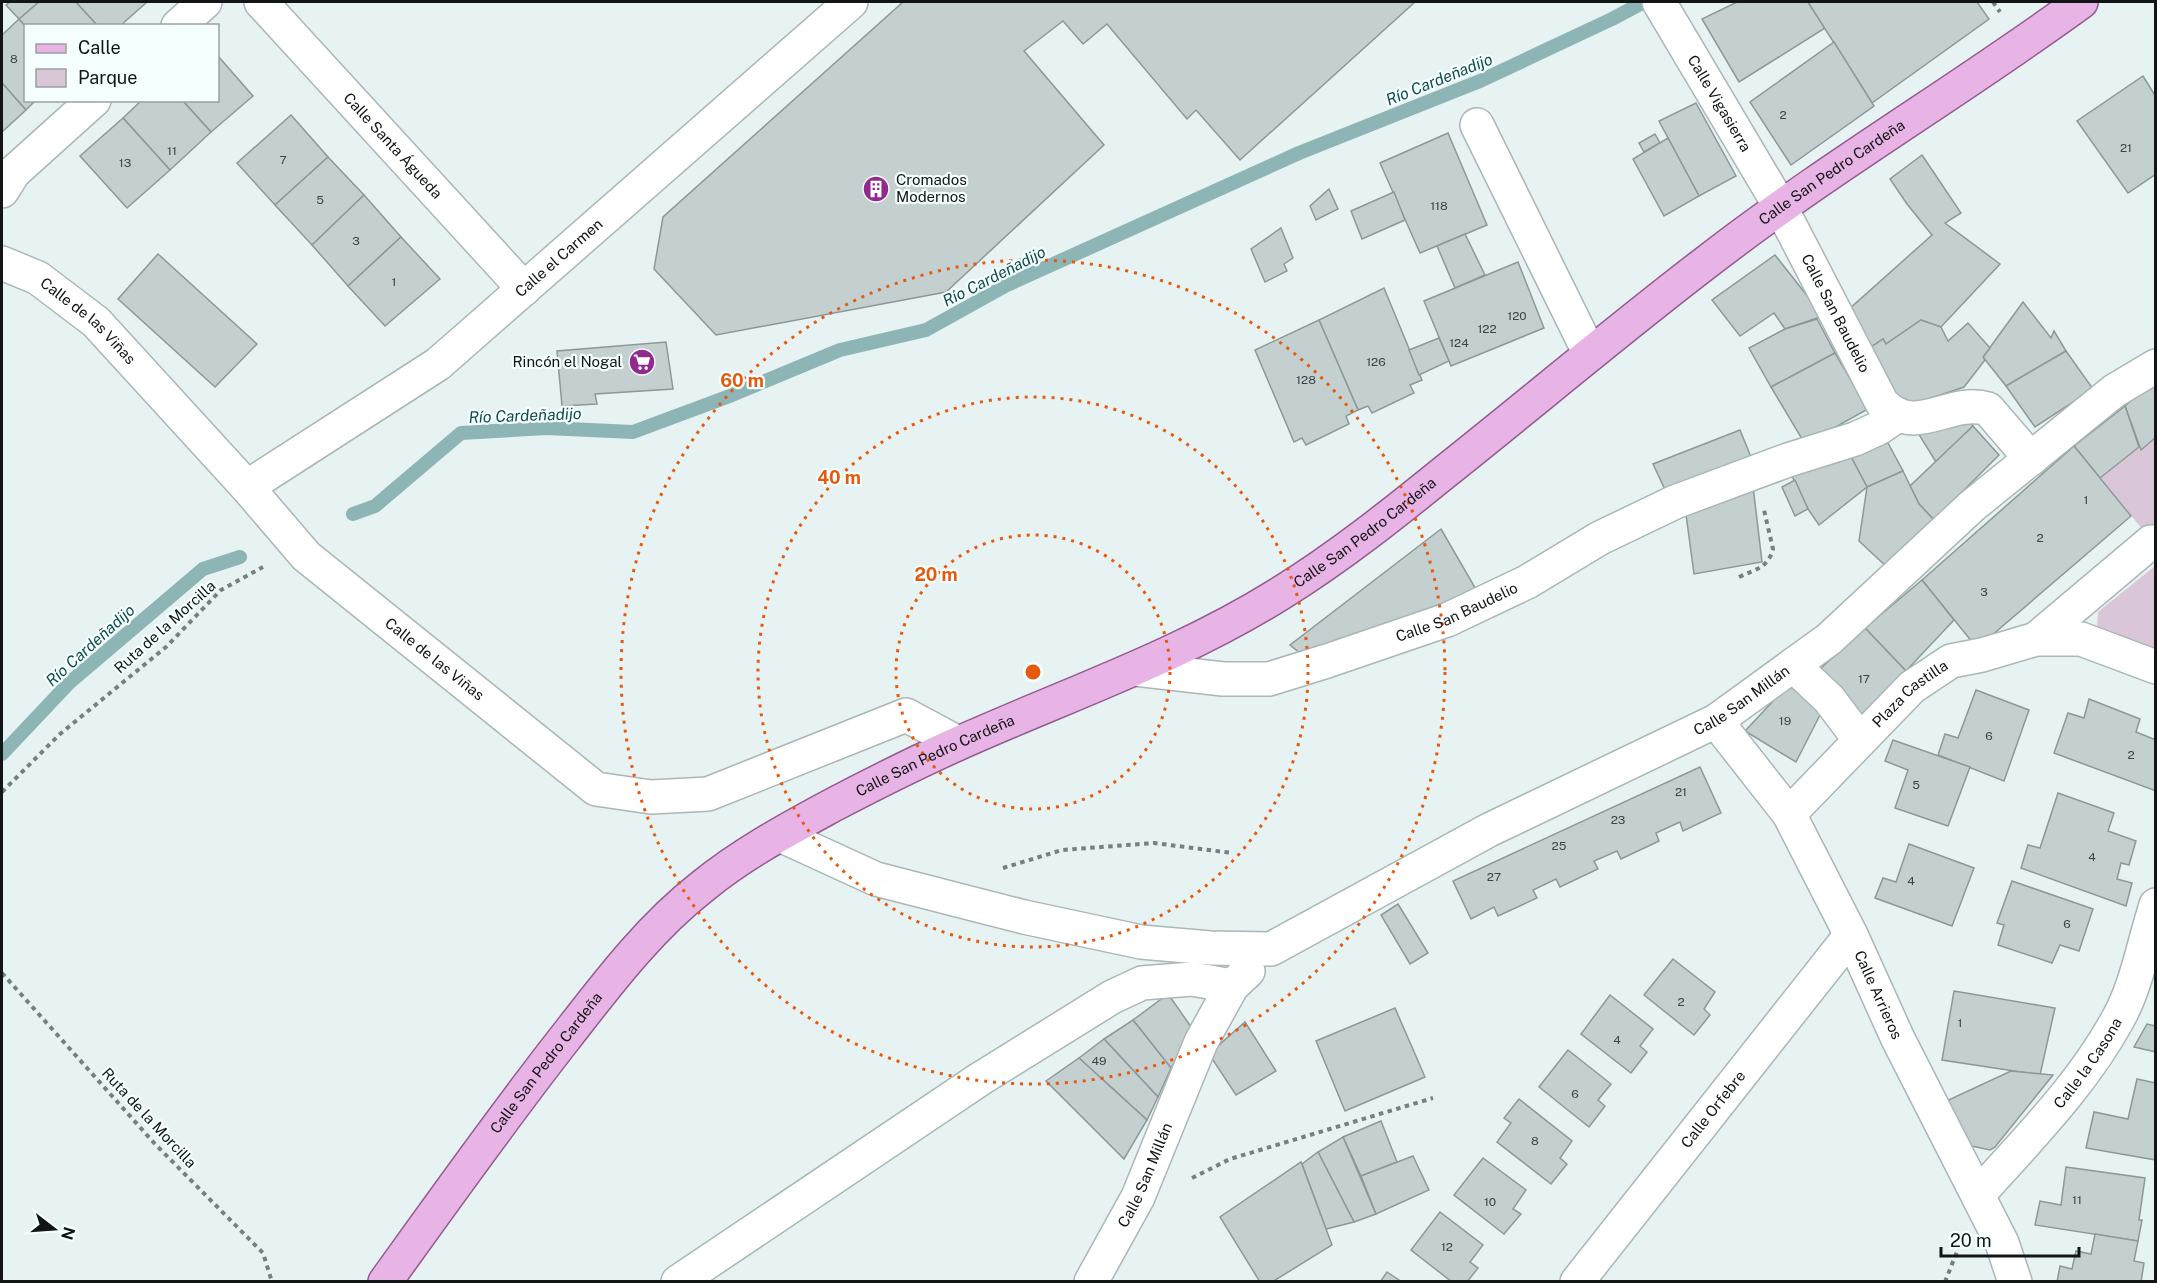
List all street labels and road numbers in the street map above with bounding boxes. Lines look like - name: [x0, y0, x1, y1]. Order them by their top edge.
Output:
- street label: Calle Vigasierra: [1684, 52, 1755, 155]
- street label: Calle Santa Águeda: [340, 89, 446, 202]
- street label: Calle San Pedro Cardeña: [1755, 116, 1908, 228]
- street label: Calle el Carmen: [512, 215, 606, 300]
- street label: Calle San Baudelio: [1798, 251, 1874, 375]
- street label: Calle de las Viñas: [37, 274, 139, 367]
- street label: Calle San Pedro Cardeña: [1290, 474, 1439, 591]
- street label: Ruta de la Morcilla: [111, 577, 219, 676]
- street label: Calle San Baudelio: [1393, 579, 1520, 645]
- street label: Calle de las Viñas: [382, 614, 488, 704]
- street label: Plaza Castilla: [1869, 657, 1951, 731]
- street label: Calle San Millán: [1691, 662, 1793, 739]
- street label: Calle San Pedro Cardeña: [853, 711, 1017, 800]
- street label: Calle Arrieros: [1851, 948, 1906, 1042]
- street label: Calle San Pedro Cardeña: [487, 989, 605, 1137]
- street label: Calle la Casona: [2050, 1015, 2125, 1112]
- street label: Ruta de la Morcilla: [99, 1064, 200, 1171]
- street label: Calle Orfebre: [1677, 1067, 1749, 1151]
- street label: Calle San Millán: [1114, 1120, 1175, 1230]

